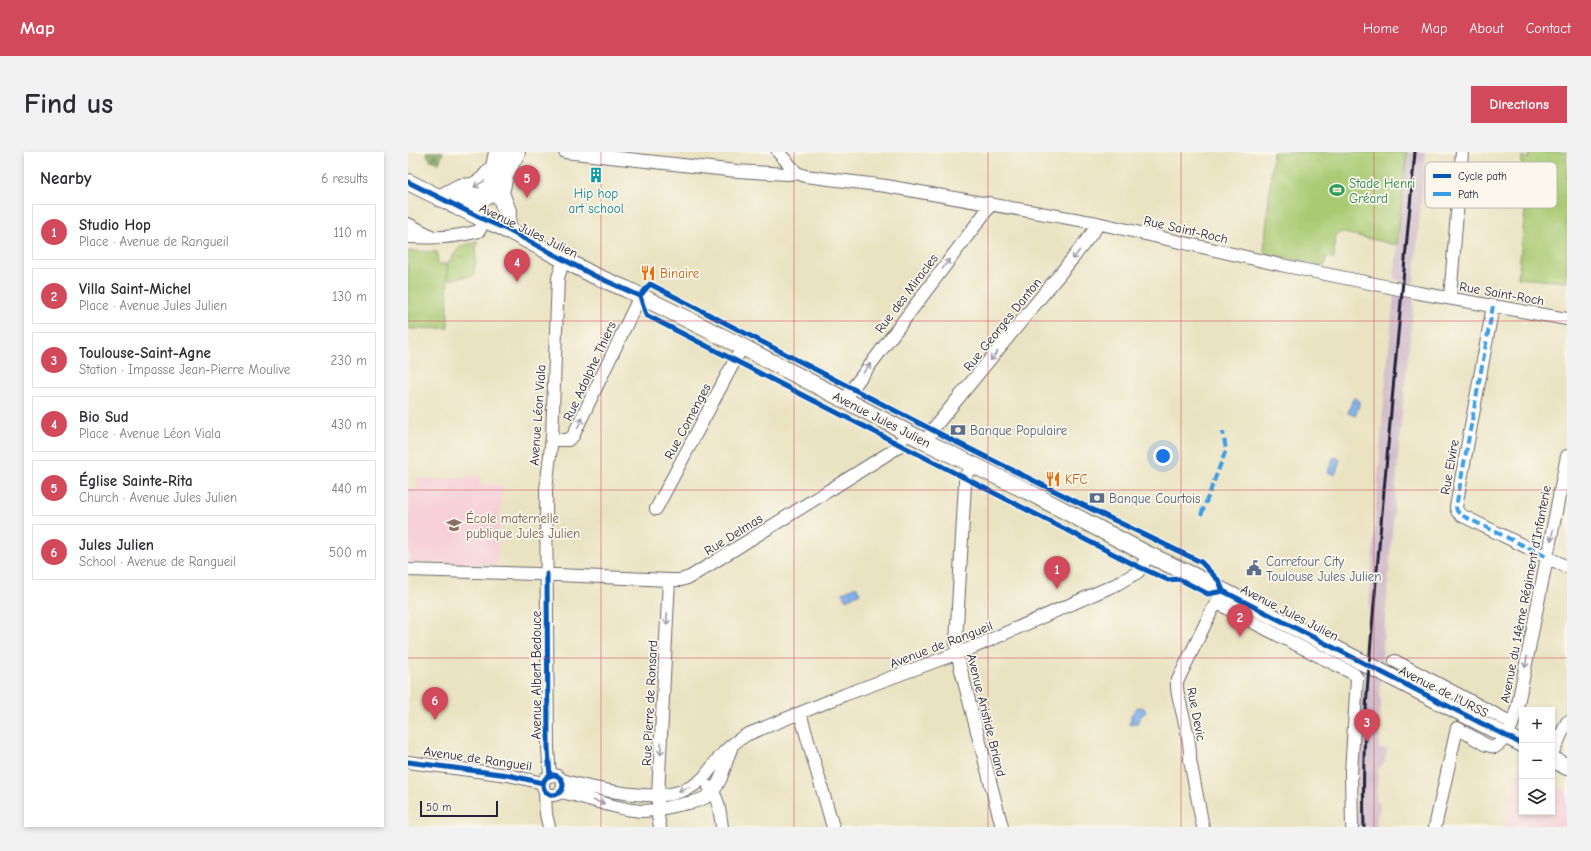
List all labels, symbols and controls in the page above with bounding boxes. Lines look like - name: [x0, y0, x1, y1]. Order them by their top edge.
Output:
- text: Map: [20, 17, 55, 39]
- text: Home: [1363, 20, 1399, 37]
- text: Map: [1421, 20, 1447, 37]
- text: About: [1469, 20, 1504, 37]
- text: Contact: [1526, 20, 1571, 37]
- button: Directions: [1471, 86, 1567, 123]
- text: Find us: [24, 88, 113, 120]
- legend: [1425, 162, 1557, 208]
- pin: 5: [514, 165, 540, 198]
- building icon: Hip hop art school: [587, 166, 605, 184]
- text: Nearby: [40, 169, 91, 188]
- text: Cycle path: [1458, 170, 1507, 183]
- text: 6 results: [321, 171, 368, 186]
- place label: Stade Henri Gréard: [1349, 176, 1415, 206]
- one-way arrow: [473, 180, 485, 188]
- sports icon: Stade Henri Gréard: [1328, 181, 1346, 199]
- place label: Hip hop art school: [568, 186, 624, 216]
- text: Path: [1458, 188, 1479, 201]
- street label: Avenue Jules Julien: [477, 200, 580, 261]
- street label: Rue Saint-Roch: [1142, 213, 1229, 246]
- text: Studio Hop: [79, 216, 151, 234]
- text: 1: [51, 225, 57, 240]
- text: 110 m: [334, 225, 367, 240]
- text: Place · Avenue de Rangueil: [79, 234, 229, 249]
- pin: 4: [504, 249, 530, 282]
- one-way arrow: [1072, 249, 1080, 260]
- street label: Rue des Miracles: [872, 251, 941, 336]
- one-way arrow: [941, 259, 950, 270]
- restaurant icon: Binaire: [639, 264, 657, 282]
- place label: Binaire: [660, 266, 700, 281]
- street label: Rue Georges Danton: [960, 275, 1045, 374]
- street label: Rue Saint-Roch: [1458, 279, 1546, 308]
- text: Villa Saint-Michel: [79, 280, 191, 298]
- text: 2: [51, 289, 57, 304]
- text: 130 m: [332, 289, 367, 304]
- text: Place · Avenue Jules Julien: [79, 298, 227, 313]
- street label: Rue Adolphe Thiers: [560, 319, 619, 423]
- text: Toulouse-Saint-Agne: [79, 344, 211, 362]
- one-way arrow: [990, 350, 998, 361]
- text: 3: [51, 353, 57, 368]
- text: 230 m: [331, 353, 367, 368]
- text: Station · Impasse Jean-Pierre Moulive: [79, 362, 290, 377]
- one-way arrow: [863, 363, 872, 374]
- street label: Avenue Léon Viala: [526, 364, 549, 466]
- street label: Rue Comenges: [661, 381, 714, 462]
- street label: Avenue Jules Julien: [830, 388, 933, 451]
- text: Bio Sud: [79, 408, 129, 426]
- text: 4: [51, 417, 57, 432]
- text: 430 m: [331, 417, 367, 432]
- one-way arrow: [577, 417, 584, 429]
- bank icon: Banque Populaire: [949, 421, 967, 439]
- place label: Banque Populaire: [970, 423, 1068, 438]
- text: Place · Avenue Léon Viala: [79, 426, 221, 441]
- street label: Rue Elvire: [1437, 438, 1462, 496]
- your location: [1153, 446, 1173, 466]
- restaurant icon: KFC: [1044, 470, 1062, 488]
- text: Église Sainte-Rita: [79, 472, 193, 490]
- place label: KFC: [1065, 472, 1087, 487]
- text: 5: [51, 481, 57, 496]
- text: 440 m: [331, 481, 367, 496]
- street label: Avenue du 14ème Régiment d'Infanterie: [1497, 484, 1554, 704]
- bank icon: Banque Courtois: [1088, 489, 1106, 507]
- text: Church · Avenue Jules Julien: [79, 490, 237, 505]
- place label: Banque Courtois: [1109, 491, 1200, 506]
- place label: École maternelle publique Jules Julien: [466, 510, 580, 541]
- street label: Rue Delmas: [701, 511, 765, 558]
- school or university icon: École maternelle publique Jules Julien: [445, 516, 463, 534]
- one-way arrow: [1547, 528, 1555, 541]
- text: Jules Julien: [79, 536, 154, 554]
- text: 6: [51, 545, 57, 560]
- text: 500 m: [329, 545, 367, 560]
- text: School · Avenue de Rangueil: [79, 554, 236, 569]
- place label: Carrefour City Toulouse Jules Julien: [1266, 554, 1381, 584]
- pin: 1: [1044, 556, 1070, 589]
- public building icon: Carrefour City Toulouse Jules Julien: [1245, 559, 1263, 577]
- street label: Avenue Jules Julien: [1238, 581, 1341, 644]
- pin: 2: [1227, 604, 1253, 637]
- street label: Avenue Albert Bedouce: [529, 610, 544, 739]
- one-way arrow: [663, 612, 671, 625]
- street label: Avenue de Rangueil: [888, 618, 995, 671]
- street label: Rue Pierre de Ronsard: [639, 640, 660, 766]
- street label: Avenue Aristide Briand: [964, 652, 1009, 778]
- one-way arrow: [1522, 656, 1530, 669]
- street label: Avenue de l'URSS: [1397, 662, 1491, 720]
- street label: Rue Devic: [1184, 686, 1209, 742]
- pin: 6: [422, 687, 448, 720]
- map controls: [1519, 707, 1555, 815]
- button: +: [1519, 707, 1555, 743]
- pin: 3: [1354, 709, 1380, 742]
- one-way arrow: [657, 742, 664, 755]
- street label: Avenue de Rangueil: [423, 743, 533, 774]
- button: −: [1519, 743, 1555, 779]
- button: layers: [1519, 779, 1555, 815]
- one-way arrow: [678, 786, 690, 794]
- scale bar: [420, 799, 498, 818]
- one-way arrow: [592, 799, 605, 806]
- text: 50 m: [426, 801, 451, 814]

